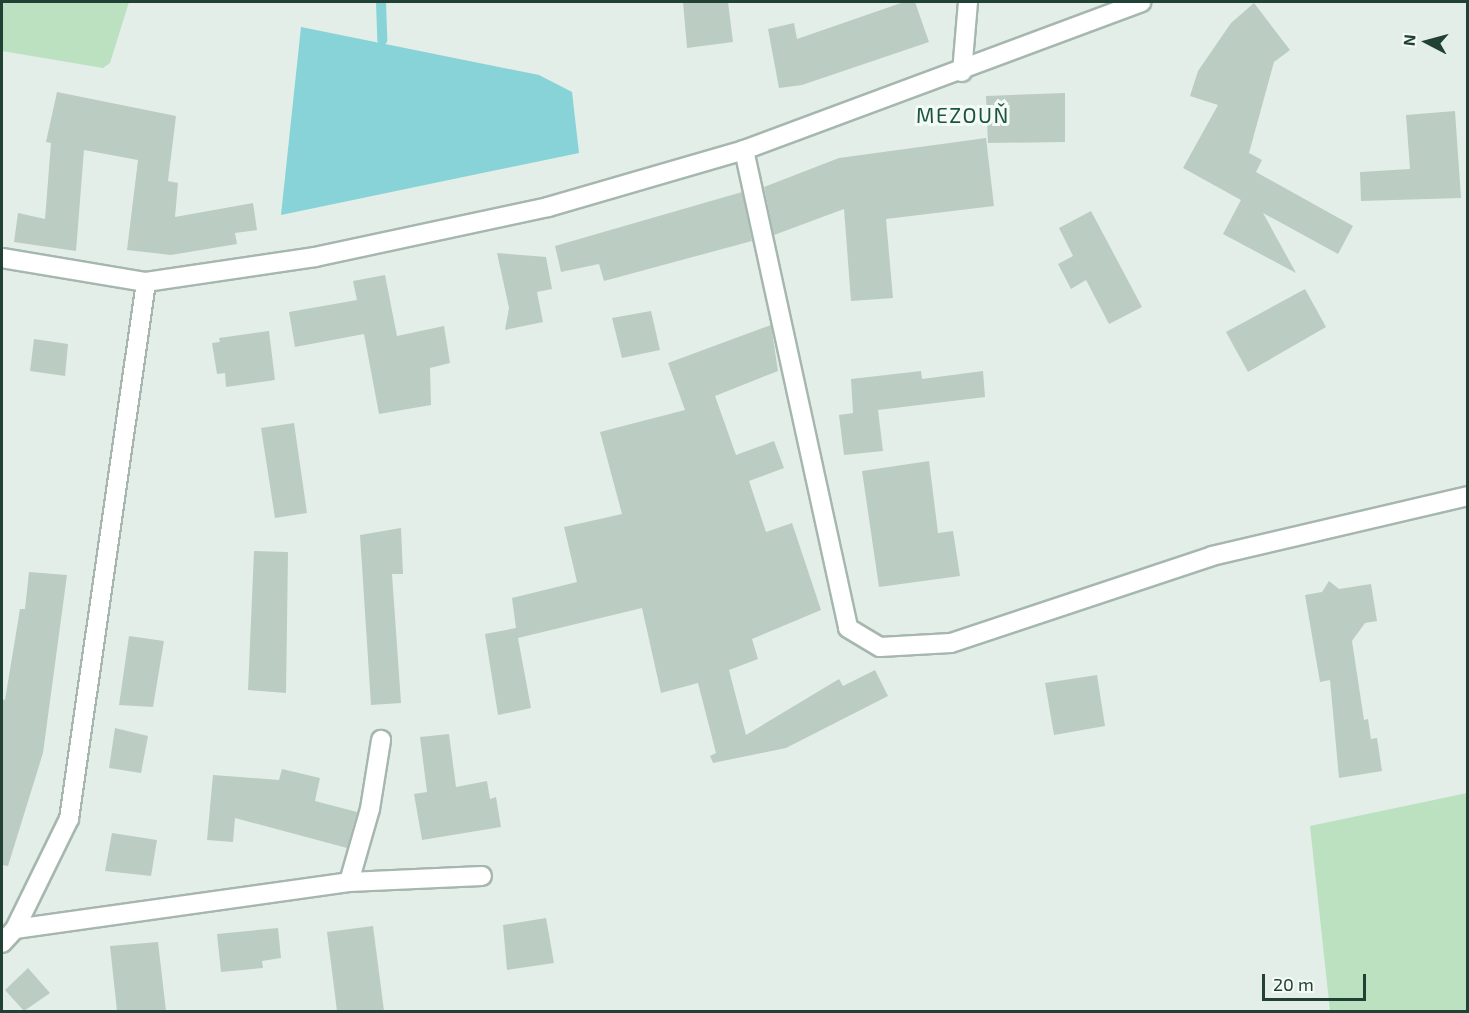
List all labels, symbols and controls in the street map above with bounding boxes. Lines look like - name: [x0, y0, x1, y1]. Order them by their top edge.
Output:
- north arrow: [1397, 12, 1457, 72]
- text: N: [1399, 33, 1419, 47]
- district label: MEZOUŇ: [916, 102, 1010, 128]
- scale bar: [1265, 962, 1368, 1000]
- text: 20 m: [1273, 973, 1314, 995]

